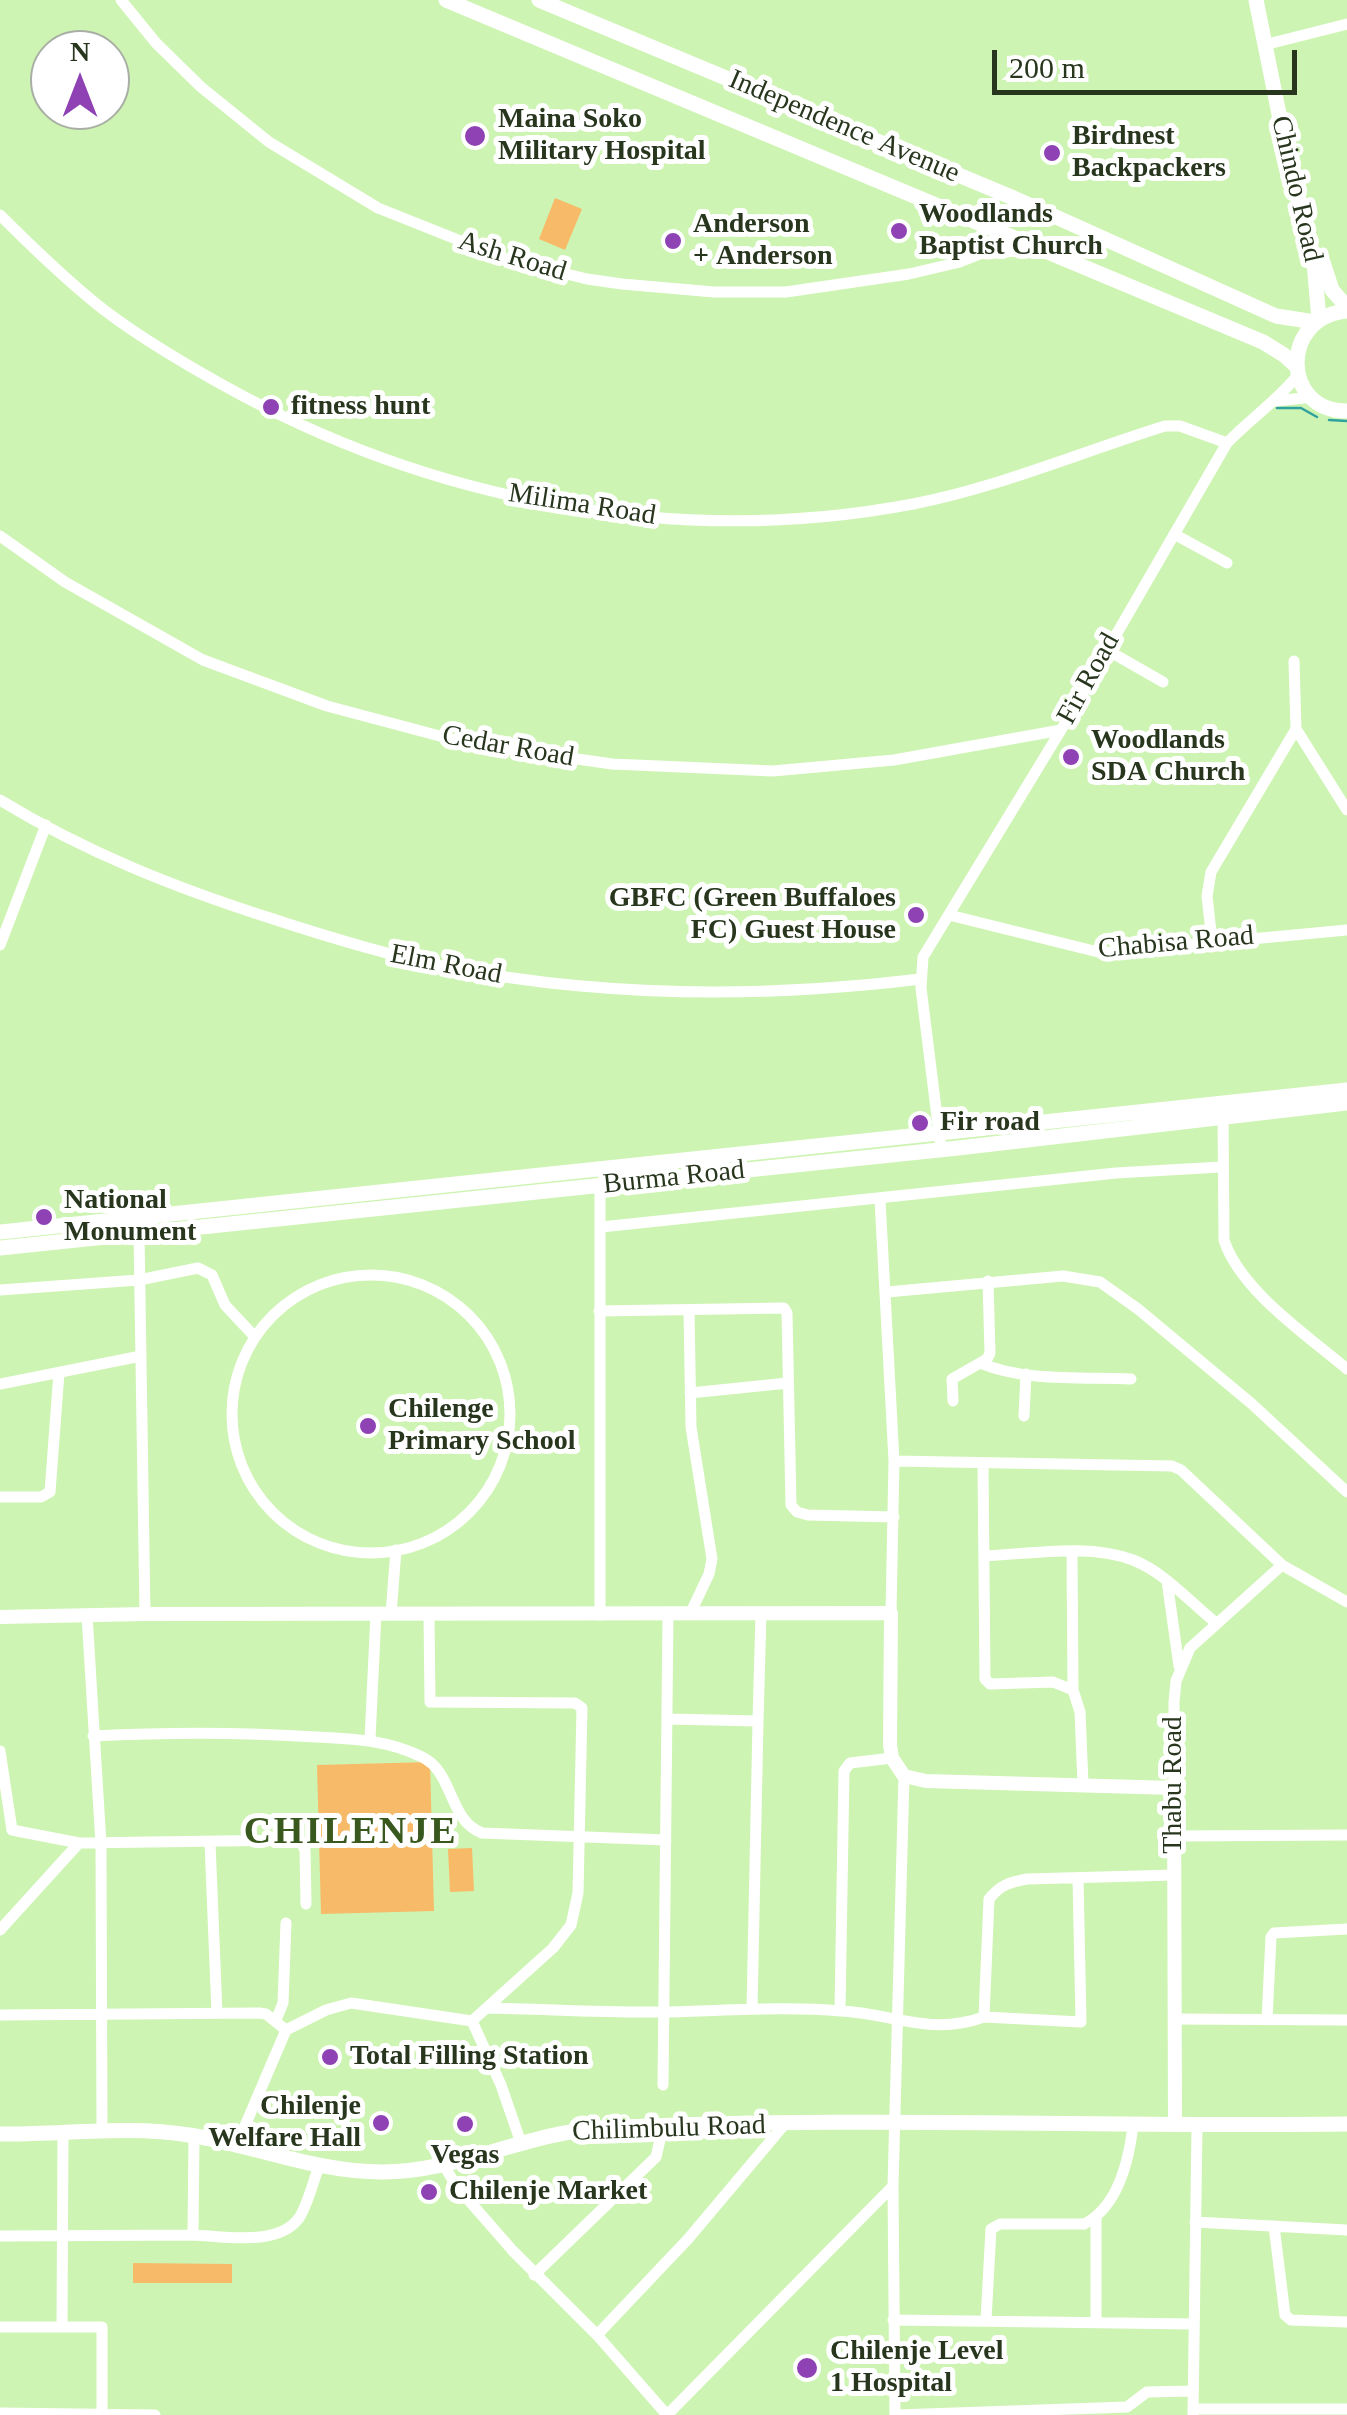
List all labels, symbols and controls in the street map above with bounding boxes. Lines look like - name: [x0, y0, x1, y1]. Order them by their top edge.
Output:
- north arrow: [30, 30, 130, 130]
- scale bar: [997, 30, 1302, 92]
- text: N: [70, 36, 90, 67]
- text: 200 m: [1009, 51, 1085, 84]
- street label: Independence Avenue: [724, 63, 964, 191]
- place label: Maina Soko Military Hospital: [498, 103, 706, 169]
- street label: Chindo Road: [1263, 113, 1329, 265]
- place label: Birdnest Backpackers: [1072, 120, 1226, 186]
- marker: Maina Soko Military Hospital: [462, 123, 488, 149]
- marker: Birdnest Backpackers: [1041, 142, 1063, 164]
- place label: Woodlands Baptist Church: [919, 198, 1103, 264]
- place label: Anderson + Anderson: [693, 208, 833, 274]
- marker: Woodlands Baptist Church: [888, 220, 910, 242]
- street label: Ash Road: [454, 225, 570, 289]
- marker: Anderson + Anderson: [662, 230, 684, 252]
- place label: fitness hunt: [291, 390, 430, 424]
- marker: fitness hunt: [260, 396, 282, 418]
- street label: Milima Road: [506, 477, 658, 533]
- street label: Fir Road: [1050, 628, 1128, 730]
- street label: Cedar Road: [440, 719, 576, 775]
- place label: Woodlands SDA Church: [1091, 724, 1245, 790]
- marker: Woodlands SDA Church: [1060, 746, 1082, 768]
- place label: GBFC (Green Buffaloes FC) Guest House: [609, 882, 896, 948]
- marker: GBFC (Green Buffaloes FC) Guest House: [905, 904, 927, 926]
- street label: Chabisa Road: [1097, 919, 1255, 967]
- street label: Elm Road: [387, 938, 505, 992]
- place label: Fir road: [940, 1106, 1040, 1140]
- marker: Fir road: [909, 1112, 931, 1134]
- street label: Burma Road: [601, 1154, 747, 1202]
- place label: National Monument: [64, 1184, 196, 1250]
- marker: National Monument: [33, 1206, 55, 1228]
- place label: Chilenge Primary School: [388, 1393, 575, 1459]
- marker: Chilenge Primary School: [357, 1415, 379, 1437]
- street label: Thabu Road: [1157, 1716, 1191, 1854]
- district label: CHILENJE: [244, 1810, 458, 1856]
- place label: Total Filling Station: [350, 2040, 589, 2074]
- marker: Total Filling Station: [319, 2046, 341, 2068]
- place label: Chilenje Welfare Hall: [208, 2090, 361, 2156]
- street label: Chilimbulu Road: [572, 2109, 766, 2149]
- marker: Chilenje Welfare Hall: [370, 2112, 392, 2134]
- marker: Vegas: [454, 2113, 476, 2135]
- place label: Vegas: [431, 2139, 499, 2173]
- place label: Chilenje Market: [449, 2175, 647, 2209]
- marker: Chilenje Market: [418, 2181, 440, 2203]
- place label: Chilenje Level 1 Hospital: [830, 2335, 1003, 2401]
- marker: Chilenje Level 1 Hospital: [794, 2355, 820, 2381]

